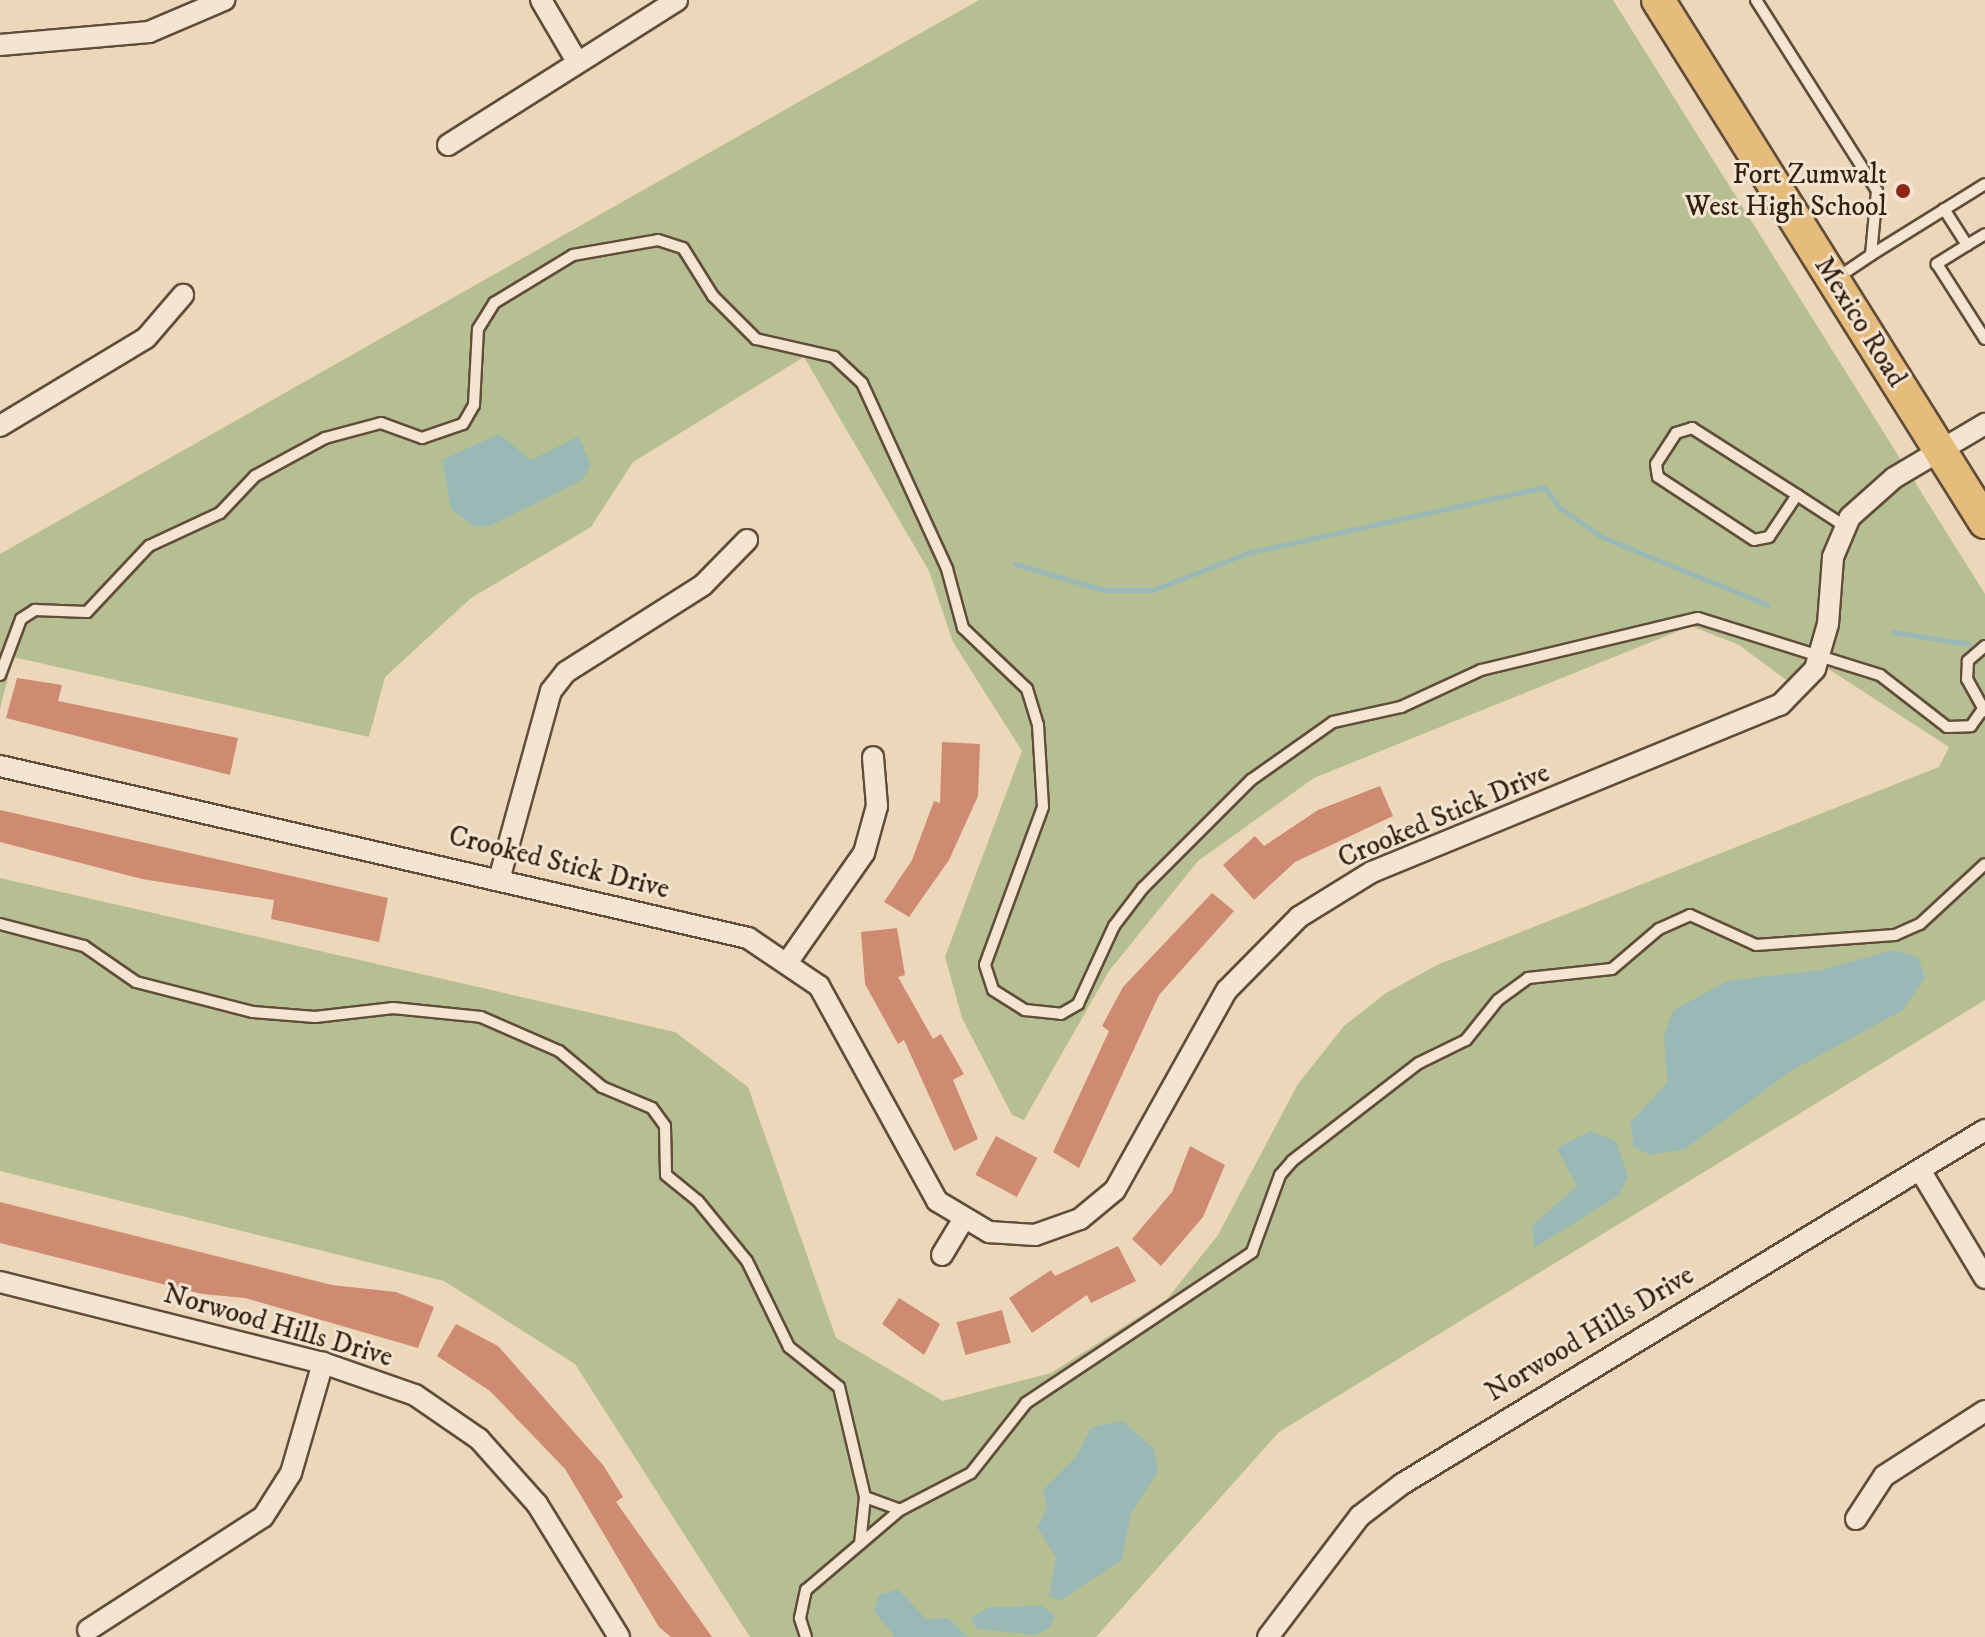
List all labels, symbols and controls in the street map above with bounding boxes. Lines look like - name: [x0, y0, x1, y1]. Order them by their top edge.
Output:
- place label: Fort Zumwalt West High School: [1685, 158, 1887, 224]
- marker: Fort Zumwalt West High School: [1894, 182, 1912, 200]
- street label: Mexico Road: [1807, 251, 1913, 393]
- street label: Crooked Stick Drive: [1333, 756, 1555, 876]
- street label: Crooked Stick Drive: [445, 819, 673, 907]
- street label: Norwood Hills Drive: [1480, 1259, 1700, 1409]
- street label: Norwood Hills Drive: [159, 1277, 397, 1375]

